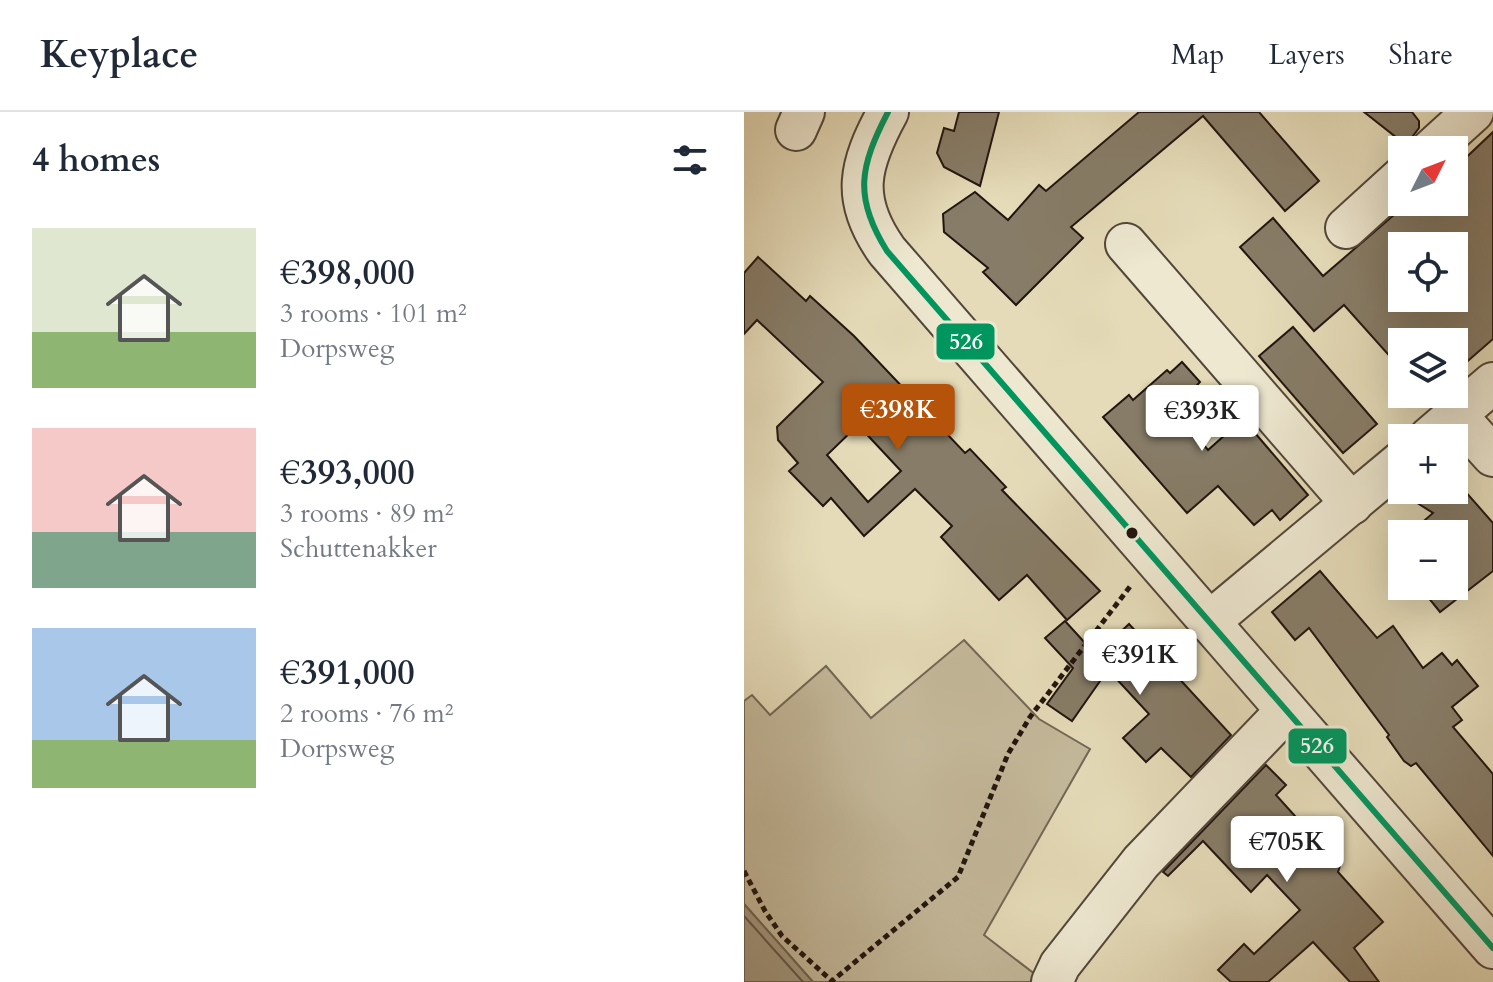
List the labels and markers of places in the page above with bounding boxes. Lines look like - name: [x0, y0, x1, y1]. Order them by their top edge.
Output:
- pin: €398K: [842, 384, 954, 452]
- pin: €393K: [1146, 385, 1258, 453]
- unlabelled marker: [1124, 525, 1140, 541]
- pin: €391K: [1084, 629, 1196, 697]
- pin: €705K: [1231, 816, 1343, 884]

